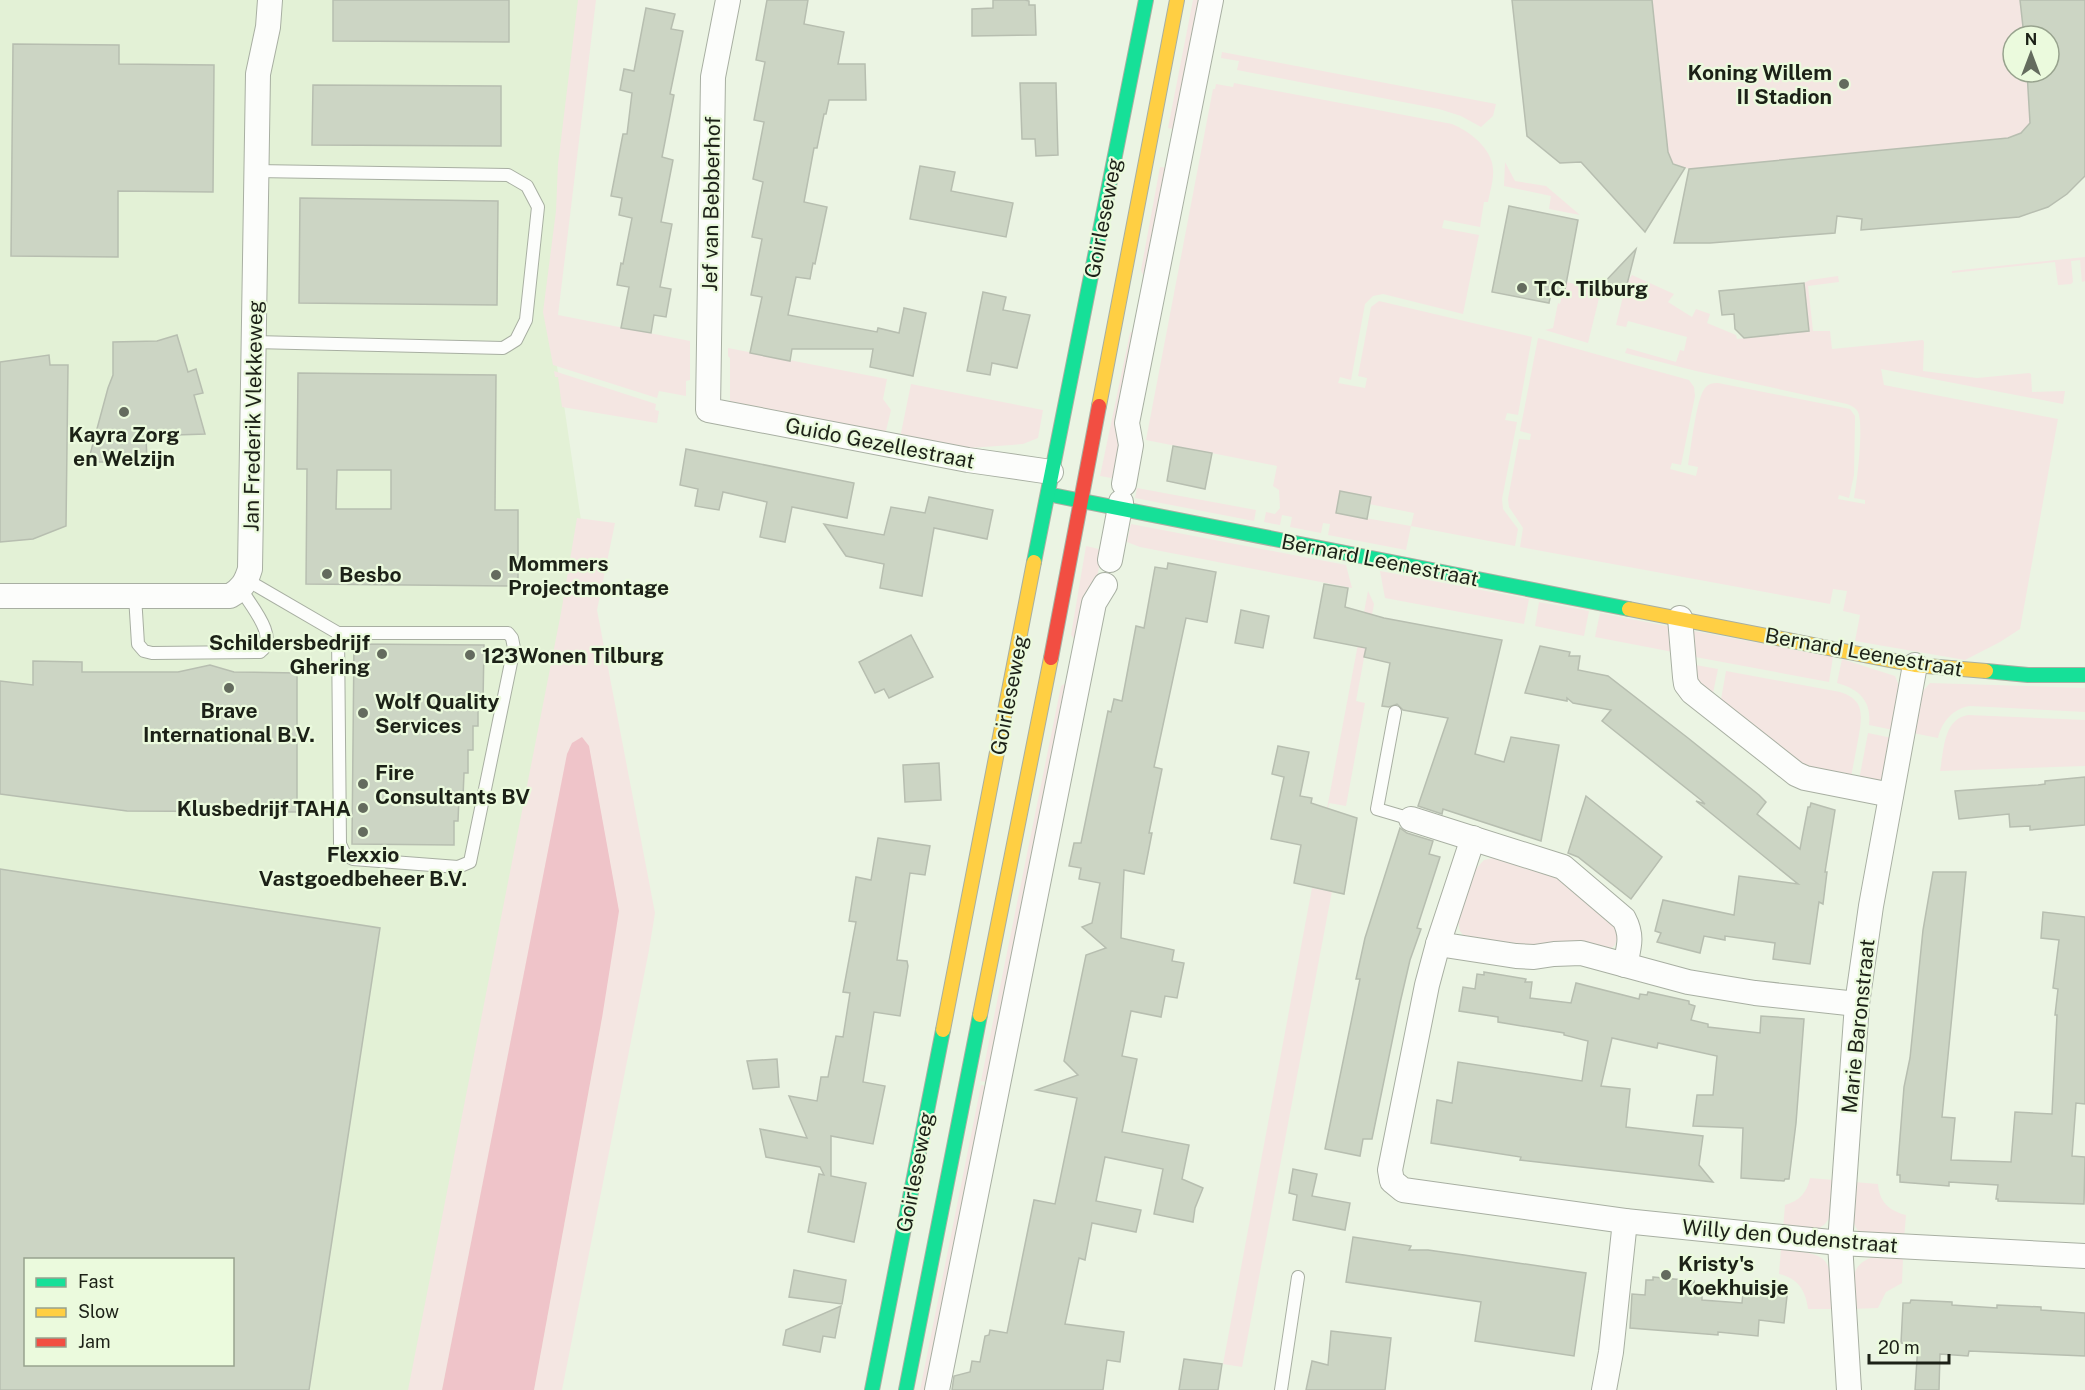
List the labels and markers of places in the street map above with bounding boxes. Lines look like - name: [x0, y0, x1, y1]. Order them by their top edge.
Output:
- place label: Koning Willem II Stadion: [1688, 60, 1832, 109]
- marker: Koning Willem II Stadion: [1837, 77, 1851, 91]
- place label: T.C. Tilburg: [1534, 276, 1648, 301]
- marker: T.C. Tilburg: [1515, 281, 1529, 295]
- marker: Kayra Zorg en Welzijn: [117, 405, 131, 419]
- place label: Kayra Zorg en Welzijn: [69, 422, 179, 471]
- place label: Mommers Projectmontage: [508, 551, 669, 600]
- place label: Besbo: [339, 562, 402, 587]
- marker: Besbo: [320, 567, 334, 581]
- marker: Mommers Projectmontage: [489, 568, 503, 582]
- place label: Schildersbedrijf Ghering: [209, 630, 370, 679]
- place label: 123Wonen Tilburg: [482, 643, 664, 668]
- marker: Schildersbedrijf Ghering: [375, 647, 389, 661]
- marker: 123Wonen Tilburg: [463, 648, 477, 662]
- marker: Brave International B.V.: [222, 681, 236, 695]
- place label: Wolf Quality Services: [375, 689, 500, 738]
- place label: Brave International B.V.: [143, 698, 315, 747]
- marker: Wolf Quality Services: [356, 706, 370, 720]
- place label: Fire Consultants BV: [375, 760, 530, 809]
- marker: Fire Consultants BV: [356, 777, 370, 791]
- place label: Klusbedrijf TAHA: [177, 796, 351, 821]
- marker: Klusbedrijf TAHA: [356, 801, 370, 815]
- marker: Flexxio Vastgoedbeheer B.V.: [356, 825, 370, 839]
- place label: Flexxio Vastgoedbeheer B.V.: [259, 842, 467, 891]
- place label: Kristy's Koekhuisje: [1678, 1251, 1789, 1300]
- marker: Kristy's Koekhuisje: [1659, 1268, 1673, 1282]

